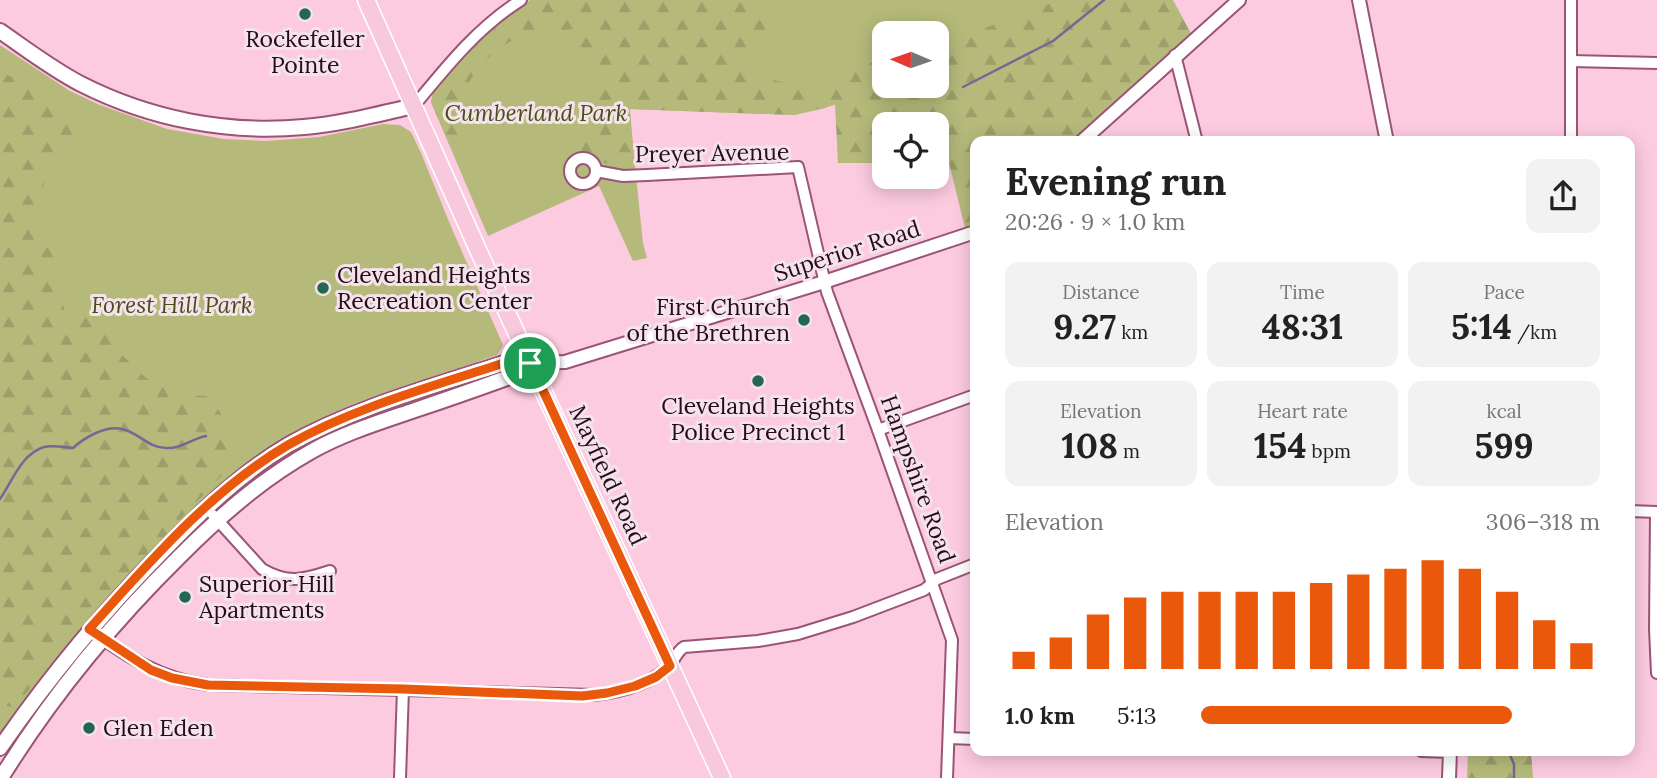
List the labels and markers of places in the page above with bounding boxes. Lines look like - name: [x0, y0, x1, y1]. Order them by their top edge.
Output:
- marker: Rockefeller Pointe: [297, 6, 313, 22]
- place label: Rockefeller Pointe: [245, 24, 365, 79]
- place label: Cleveland Heights Recreation Center: [337, 260, 532, 315]
- marker: Cleveland Heights Recreation Center: [315, 280, 331, 296]
- place label: First Church of the Brethren: [627, 292, 790, 347]
- marker: First Church of the Brethren: [796, 312, 812, 328]
- pin: [500, 333, 560, 393]
- marker: Cleveland Heights Police Precinct 1: [750, 373, 766, 389]
- place label: Cleveland Heights Police Precinct 1: [661, 391, 855, 446]
- place label: Superior Hill Apartments: [198, 569, 334, 624]
- marker: Superior Hill Apartments: [177, 589, 193, 605]
- place label: Glen Eden: [103, 713, 214, 742]
- marker: Glen Eden: [81, 720, 97, 736]

